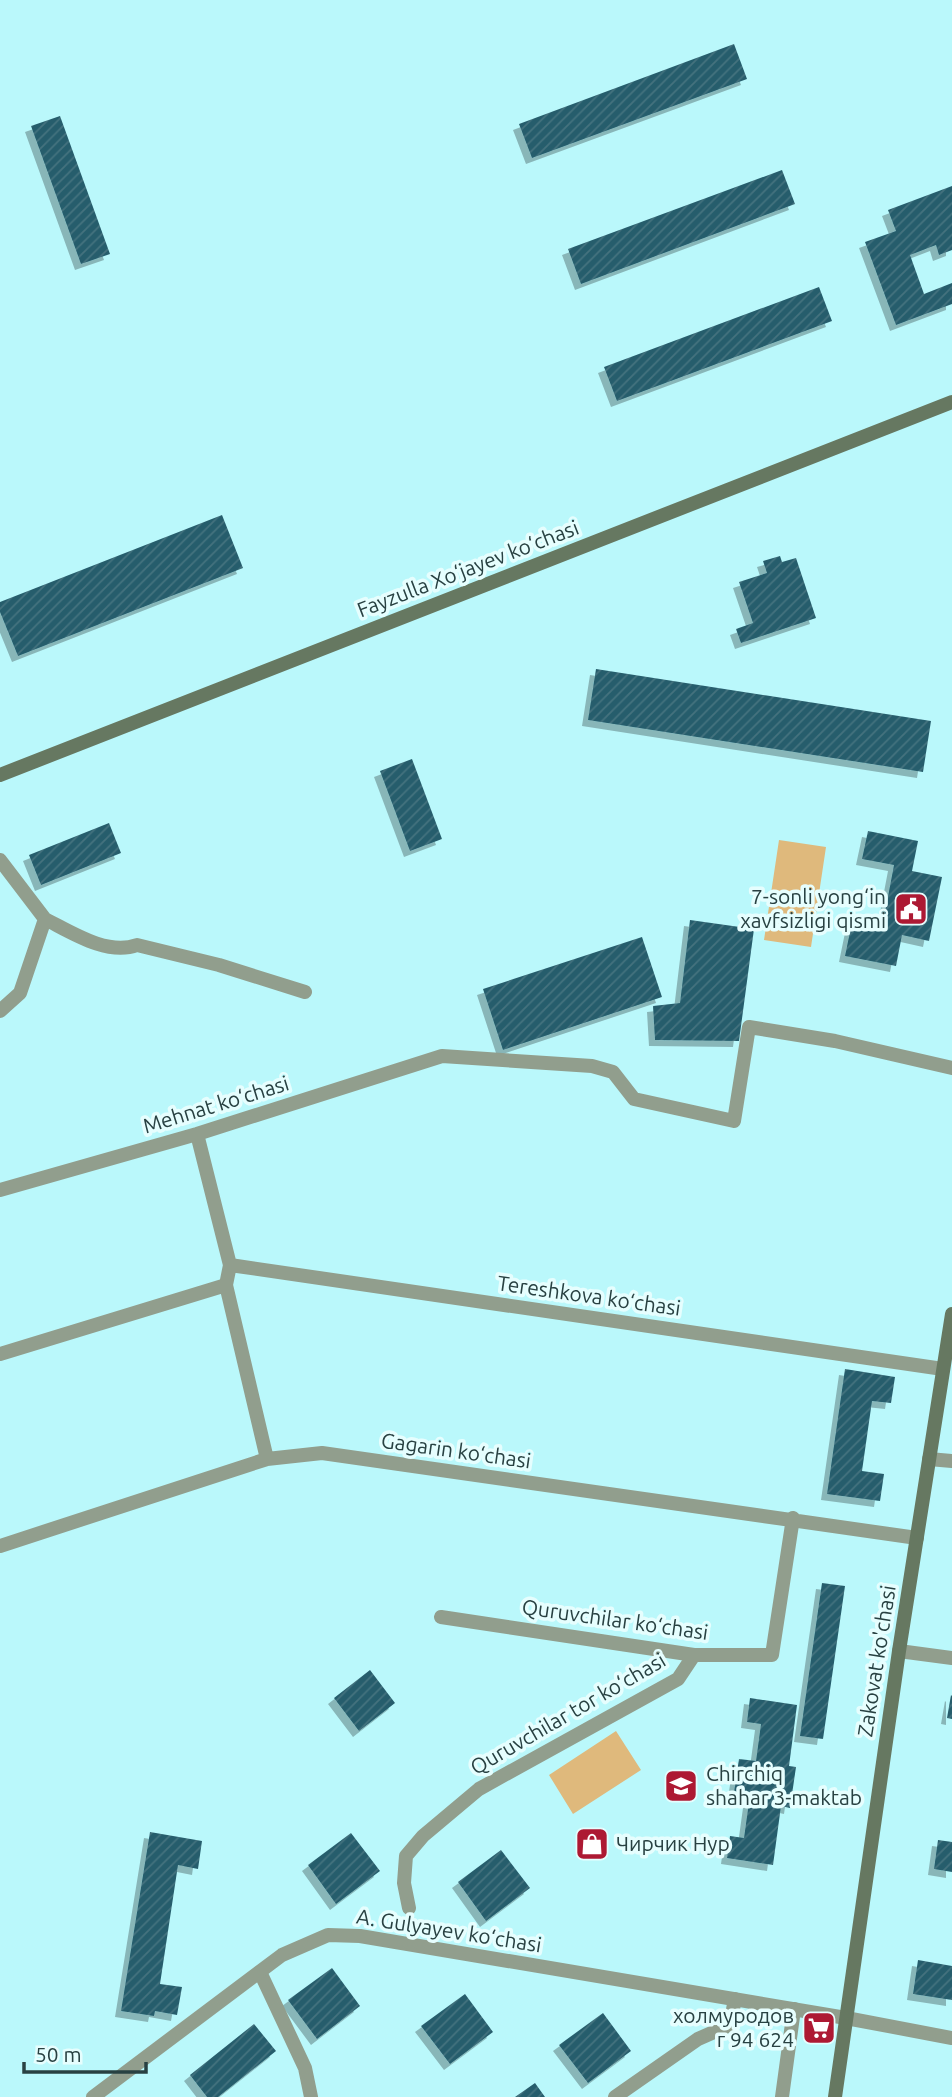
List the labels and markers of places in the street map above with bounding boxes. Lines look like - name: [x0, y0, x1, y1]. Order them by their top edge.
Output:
- place label: 7-sonli yong‘in xavfsizligi qismi: [740, 884, 886, 932]
- public building icon: 7-sonli yong‘in xavfsizligi qismi: [892, 890, 930, 928]
- place label: Chirchiq shahar 3-maktab: [706, 1761, 862, 1809]
- school or university icon: Chirchiq shahar 3-maktab: [662, 1767, 700, 1805]
- shop icon: Чирчик Нур: [573, 1825, 611, 1863]
- place label: Чирчик Нур: [616, 1831, 730, 1855]
- place label: холмуродов г 94 624: [673, 2003, 794, 2051]
- supermarket icon: холмуродов г 94 624: [800, 2009, 838, 2047]

